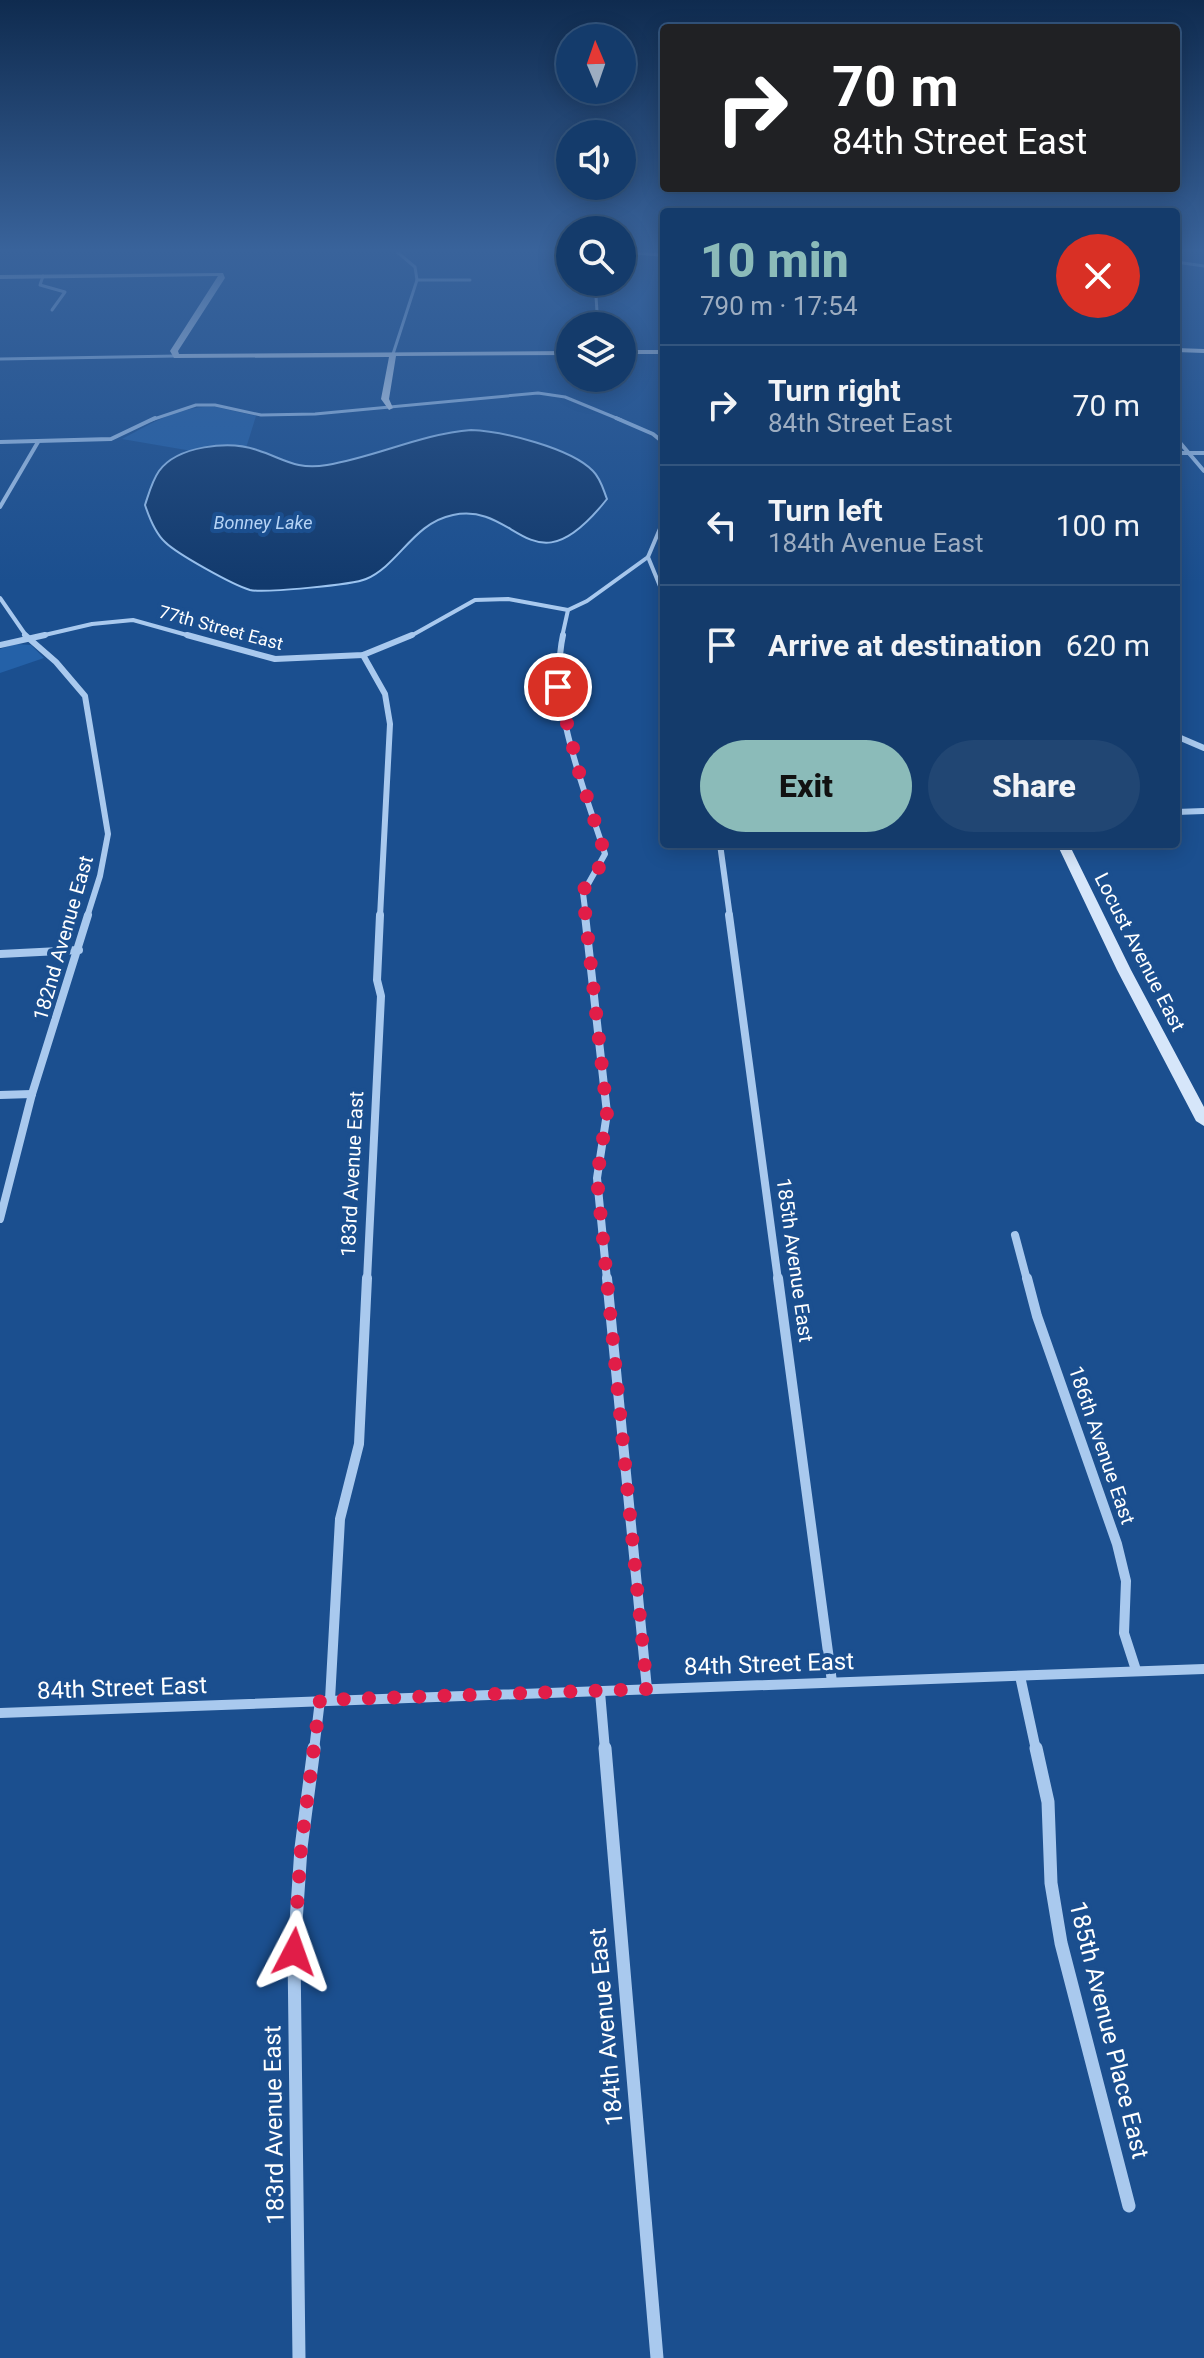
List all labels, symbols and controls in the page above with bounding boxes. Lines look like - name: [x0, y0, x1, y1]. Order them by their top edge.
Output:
- north arrow: [556, 24, 636, 104]
- map controls: [556, 24, 636, 392]
- text: 70 m: [832, 54, 959, 120]
- icon: right: [700, 56, 804, 160]
- button: sound: [556, 120, 636, 200]
- text: 84th Street East: [832, 121, 1087, 163]
- button: search: [556, 216, 636, 296]
- text: 10 min: [700, 232, 849, 289]
- button: close: [1056, 234, 1140, 318]
- text: 790 m · 17:54: [700, 291, 858, 321]
- button: layers: [556, 312, 636, 392]
- text: Turn right: [768, 373, 901, 408]
- icon: right: [700, 383, 744, 427]
- text: 70 m: [1073, 388, 1140, 423]
- text: 84th Street East: [768, 408, 952, 438]
- text: Turn left: [768, 493, 883, 528]
- icon: left: [700, 503, 744, 547]
- text: 100 m: [1056, 508, 1140, 543]
- water label: Bonney Lake: [214, 512, 312, 533]
- text: 184th Avenue East: [768, 528, 983, 558]
- street label: 77th Street East: [157, 601, 286, 654]
- icon: arrive: [700, 623, 744, 667]
- text: Arrive at destination: [768, 628, 1042, 663]
- text: 620 m: [1066, 628, 1150, 663]
- pin: [524, 653, 592, 721]
- icon: arrive: [536, 665, 580, 709]
- button: Exit: [700, 740, 912, 832]
- button: Share: [928, 740, 1140, 832]
- street label: 182nd Avenue East: [28, 853, 98, 1023]
- street label: Locust Avenue East: [1090, 869, 1190, 1035]
- street label: 183rd Avenue East: [336, 1090, 368, 1258]
- street label: 185th Avenue East: [772, 1176, 818, 1344]
- street label: 186th Avenue East: [1064, 1363, 1140, 1527]
- street label: 84th Street East: [683, 1647, 855, 1681]
- street label: 84th Street East: [36, 1671, 208, 1705]
- street label: 185th Avenue Place East: [1063, 1898, 1155, 2162]
- position arrow: [252, 1910, 336, 1994]
- street label: 184th Avenue East: [583, 1927, 629, 2127]
- street label: 183rd Avenue East: [258, 2025, 290, 2225]

